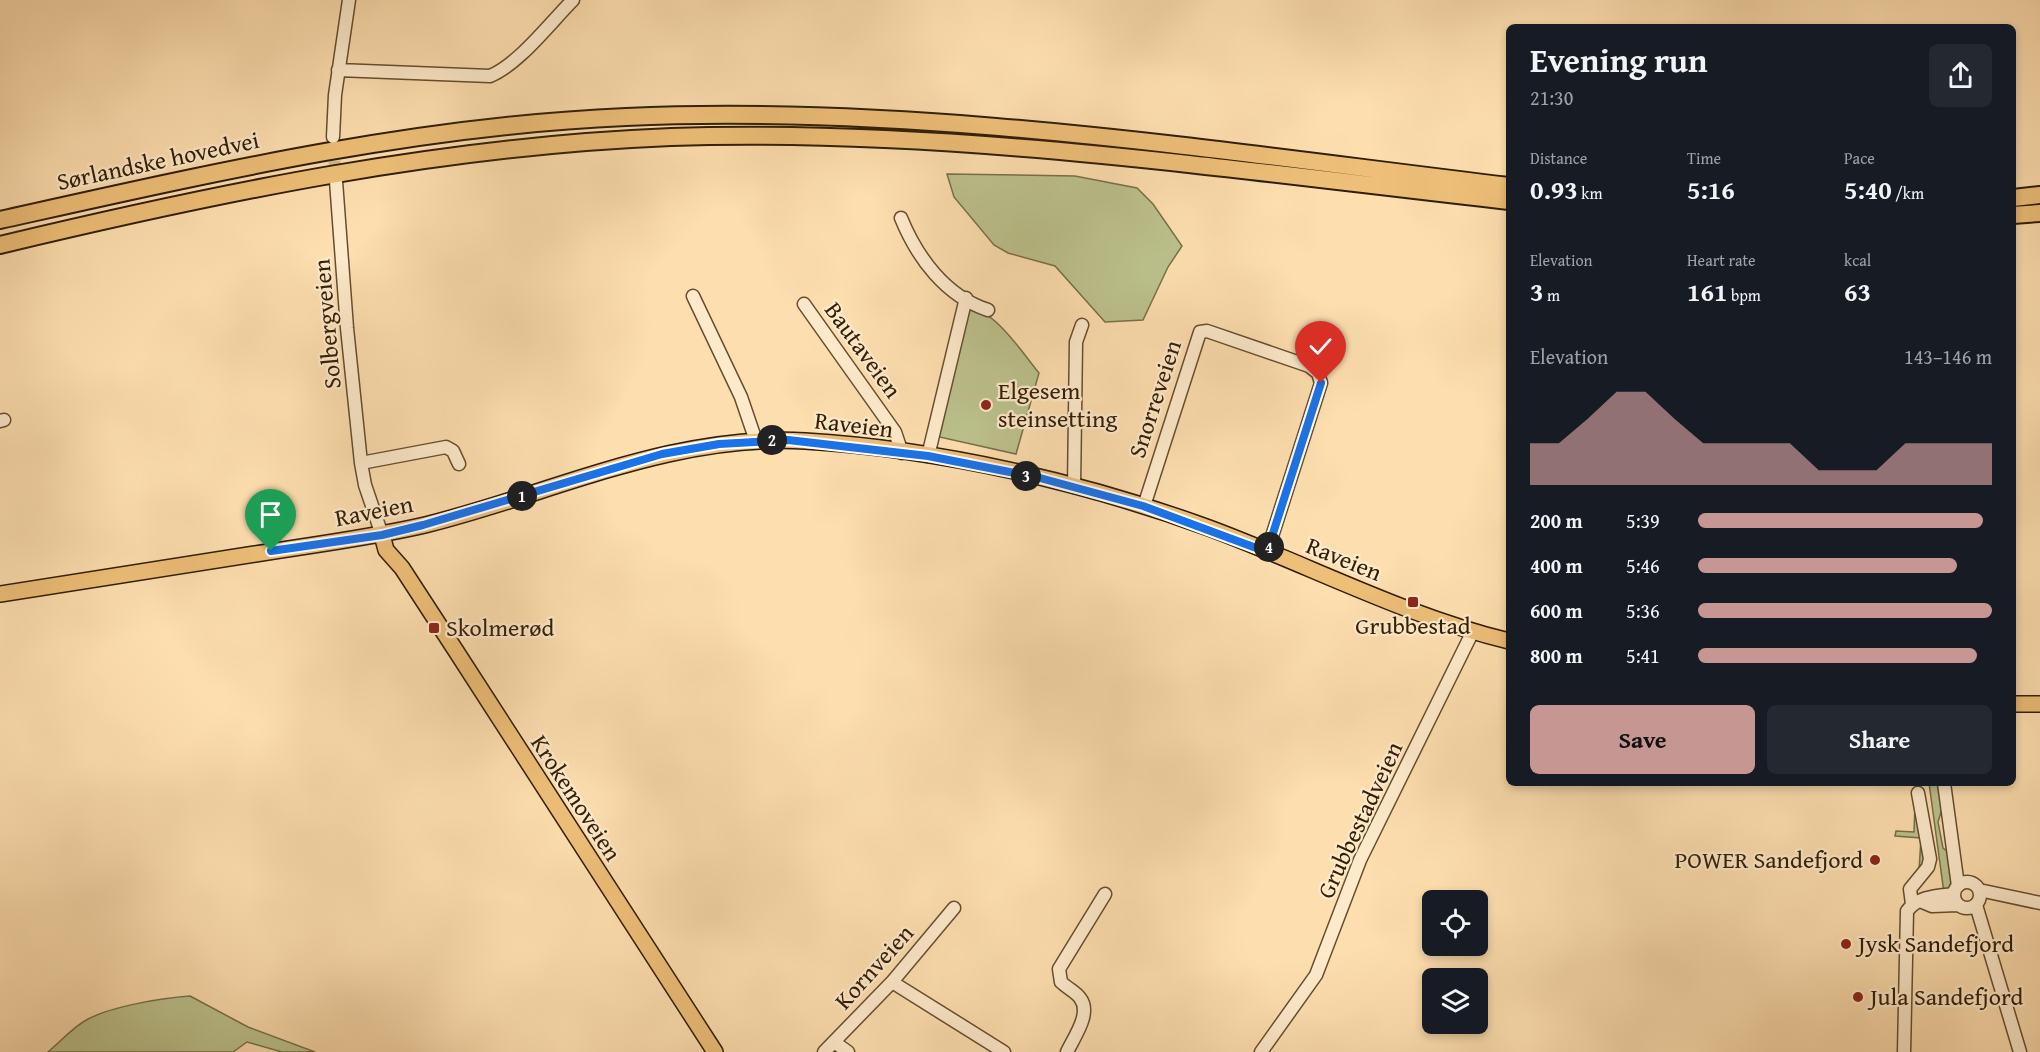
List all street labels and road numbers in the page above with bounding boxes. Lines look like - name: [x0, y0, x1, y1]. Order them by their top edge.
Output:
- street label: Sørlandske hovedvei: [53, 122, 263, 199]
- street label: Solbergveien: [303, 257, 350, 390]
- street label: Bautaveien: [816, 294, 911, 406]
- street label: Snorreveien: [1119, 335, 1190, 462]
- street label: Raveien: [813, 402, 896, 447]
- street label: Raveien: [332, 486, 416, 535]
- street label: Raveien: [1301, 528, 1388, 590]
- street label: Krokemoveien: [522, 728, 631, 868]
- street label: Grubbestadveien: [1308, 735, 1411, 904]
- street label: Kornveien: [826, 916, 922, 1017]

